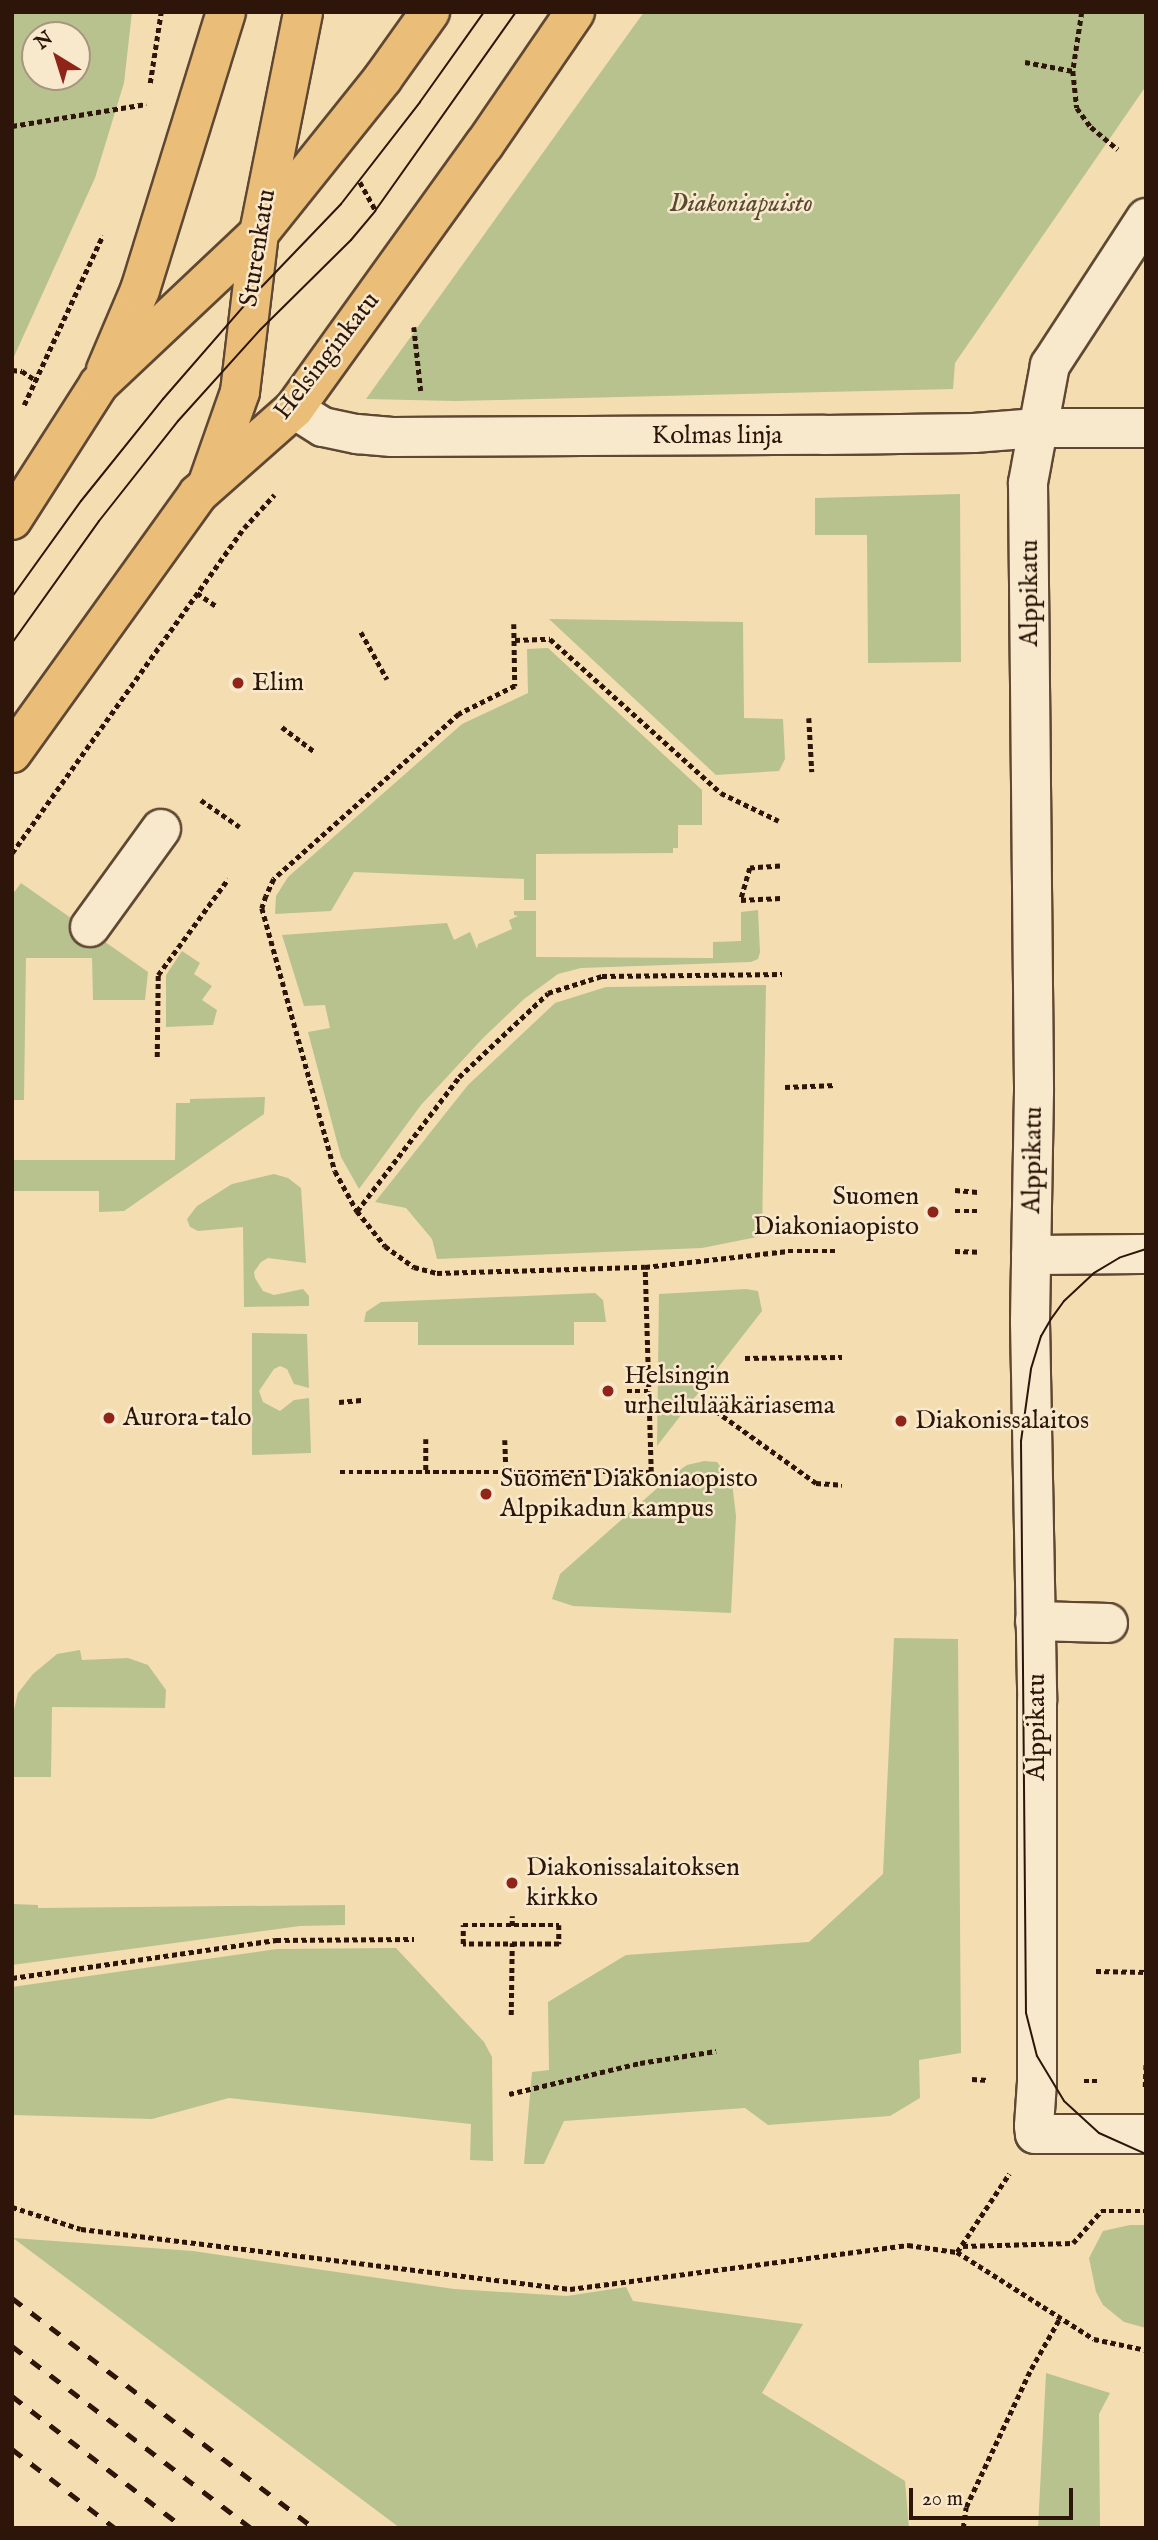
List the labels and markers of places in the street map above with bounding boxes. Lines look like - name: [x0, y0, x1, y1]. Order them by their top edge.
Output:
- place label: Elim: [252, 667, 304, 699]
- marker: Elim: [230, 675, 246, 691]
- place label: Suomen Diakoniaopisto: [753, 1181, 919, 1242]
- marker: Suomen Diakoniaopisto: [925, 1204, 941, 1220]
- place label: Helsingin urheilulääkäriasema: [624, 1360, 835, 1422]
- marker: Helsingin urheilulääkäriasema: [598, 1381, 618, 1401]
- place label: Aurora-talo: [123, 1402, 252, 1434]
- place label: Diakonissalaitos: [915, 1405, 1089, 1437]
- marker: Aurora-talo: [101, 1410, 117, 1426]
- marker: Diakonissalaitos: [893, 1413, 909, 1429]
- place label: Suomen Diakoniaopisto Alppikadun kampus: [500, 1463, 758, 1524]
- marker: Suomen Diakoniaopisto Alppikadun kampus: [478, 1486, 494, 1502]
- place label: Diakonissalaitoksen kirkko: [526, 1852, 740, 1913]
- marker: Diakonissalaitoksen kirkko: [504, 1875, 520, 1891]

